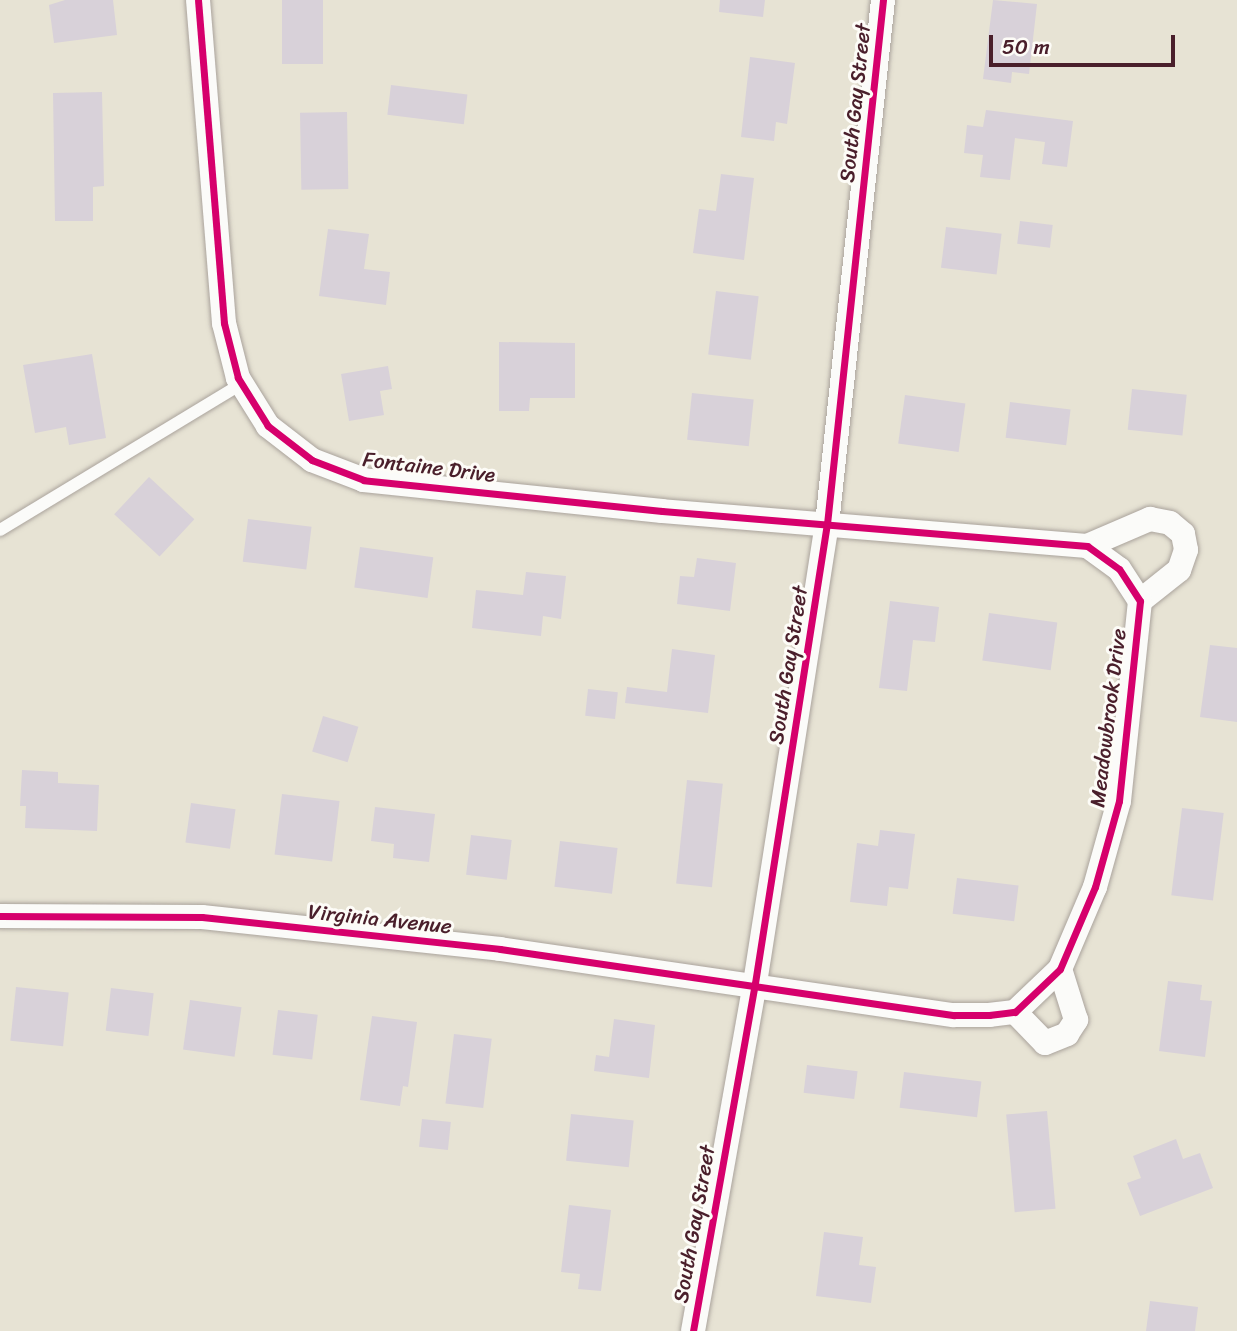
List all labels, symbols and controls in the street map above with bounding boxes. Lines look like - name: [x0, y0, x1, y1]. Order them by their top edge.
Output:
- street label: South Gay Street: [834, 21, 876, 185]
- scale bar: [992, 21, 1178, 65]
- text: 50 m: [1002, 28, 1050, 66]
- street label: Fontaine Drive: [361, 446, 497, 488]
- street label: South Gay Street: [763, 583, 813, 747]
- street label: Meadowbrook Drive: [1085, 627, 1131, 809]
- street label: Virginia Avenue: [307, 899, 453, 939]
- street label: South Gay Street: [668, 1142, 720, 1306]

